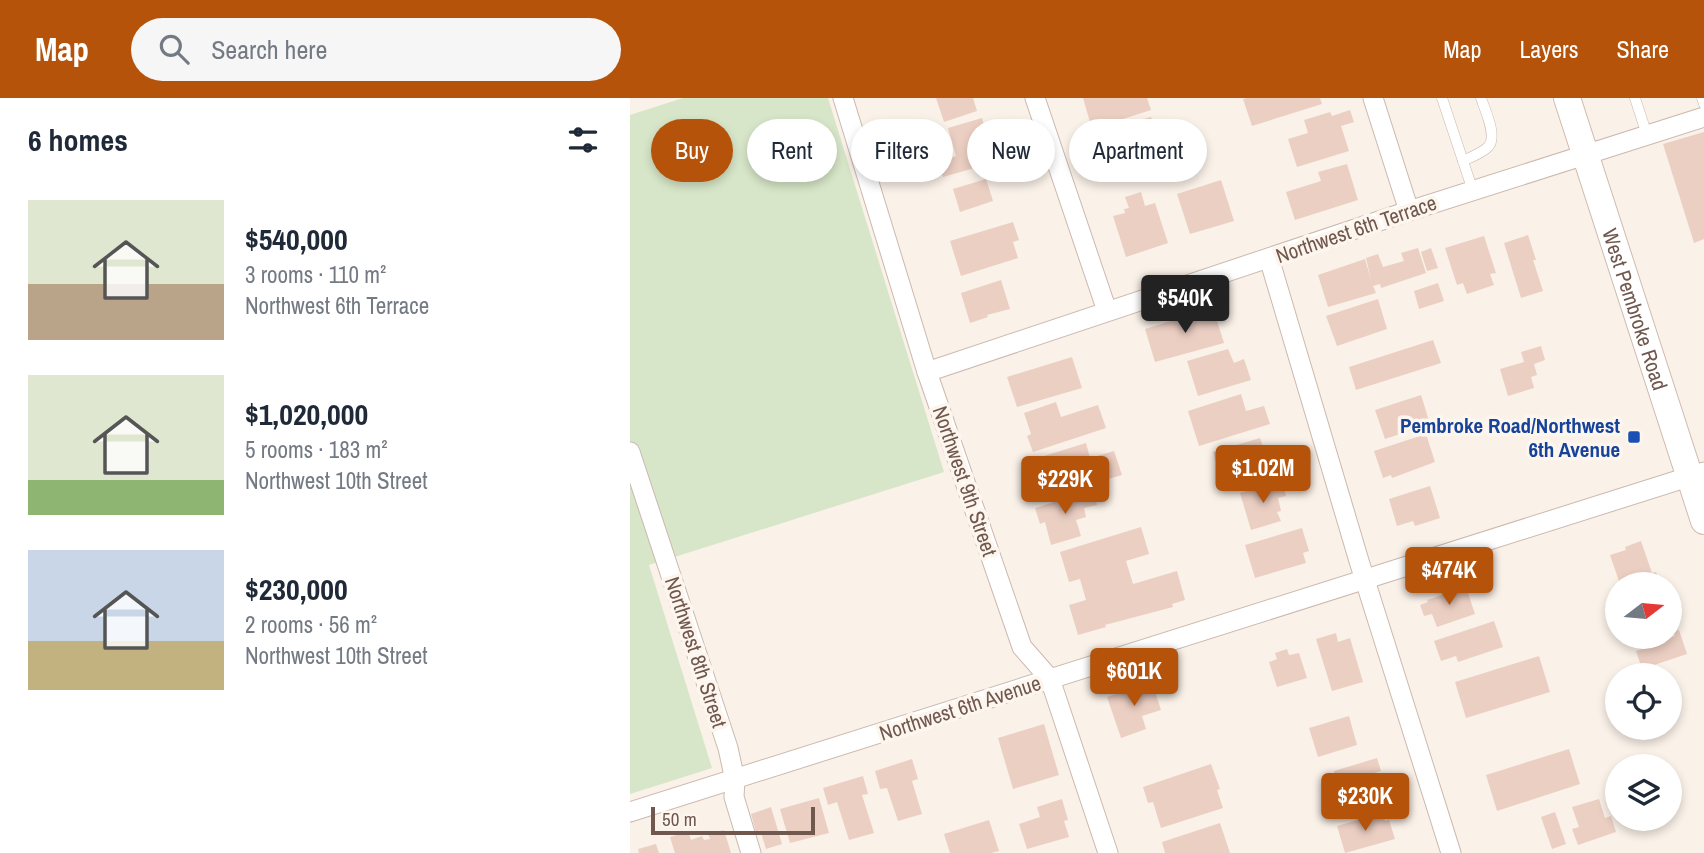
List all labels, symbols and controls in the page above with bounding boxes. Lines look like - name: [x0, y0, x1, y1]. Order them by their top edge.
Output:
- search box: [131, 18, 621, 81]
- text: Map: [35, 27, 89, 71]
- icon: search: [155, 30, 193, 68]
- text: Search here: [211, 32, 327, 67]
- text: Map: [1443, 33, 1481, 65]
- text: Layers: [1519, 33, 1578, 65]
- text: Share: [1616, 33, 1669, 65]
- chip: Buy: [651, 119, 733, 182]
- chip: Rent: [747, 119, 837, 182]
- chip: Filters: [851, 119, 953, 182]
- chip: New: [967, 119, 1055, 182]
- chip: Apartment: [1069, 119, 1207, 182]
- text: 6 homes: [28, 120, 128, 160]
- icon: filters: [564, 121, 602, 159]
- street label: Northwest 6th Terrace: [1272, 188, 1440, 270]
- text: $540,000: [245, 219, 348, 259]
- street label: West Pembroke Road: [1596, 225, 1675, 394]
- icon: home: [84, 228, 168, 312]
- text: 3 rooms · 110 m²: [245, 259, 386, 290]
- pin: $540K: [1136, 275, 1234, 335]
- text: $540K: [1157, 282, 1213, 313]
- text: Northwest 6th Terrace: [245, 290, 429, 321]
- text: $1,020,000: [245, 394, 368, 434]
- street label: Northwest 9th Street: [926, 402, 1004, 560]
- icon: home: [84, 403, 168, 487]
- place label: Pembroke Road/Northwest 6th Avenue: [1400, 411, 1620, 464]
- marker: Pembroke Road/Northwest 6th Avenue: [1626, 429, 1642, 445]
- text: 5 rooms · 183 m²: [245, 434, 388, 465]
- pin: $1.02M: [1206, 446, 1320, 505]
- text: $1.02M: [1232, 452, 1294, 483]
- pin: $229K: [1016, 456, 1114, 516]
- text: $229K: [1037, 463, 1093, 494]
- text: Northwest 10th Street: [245, 465, 427, 496]
- pin: $474K: [1400, 547, 1498, 607]
- text: $474K: [1421, 554, 1477, 585]
- text: $230,000: [245, 569, 348, 609]
- north arrow: [1605, 572, 1682, 649]
- map controls: [1605, 572, 1682, 831]
- street label: Northwest 8th Street: [658, 573, 734, 731]
- icon: home: [84, 578, 168, 662]
- text: 2 rooms · 56 m²: [245, 609, 377, 640]
- text: Northwest 10th Street: [245, 640, 427, 671]
- pin: $601K: [1085, 648, 1183, 708]
- text: $601K: [1106, 655, 1162, 686]
- button: locate: [1605, 663, 1682, 740]
- street label: Northwest 6th Avenue: [876, 668, 1044, 748]
- button: layers: [1605, 754, 1682, 831]
- pin: $230K: [1316, 774, 1414, 833]
- text: $230K: [1337, 780, 1393, 811]
- scale bar: [651, 804, 816, 836]
- text: 50 m: [662, 806, 697, 832]

